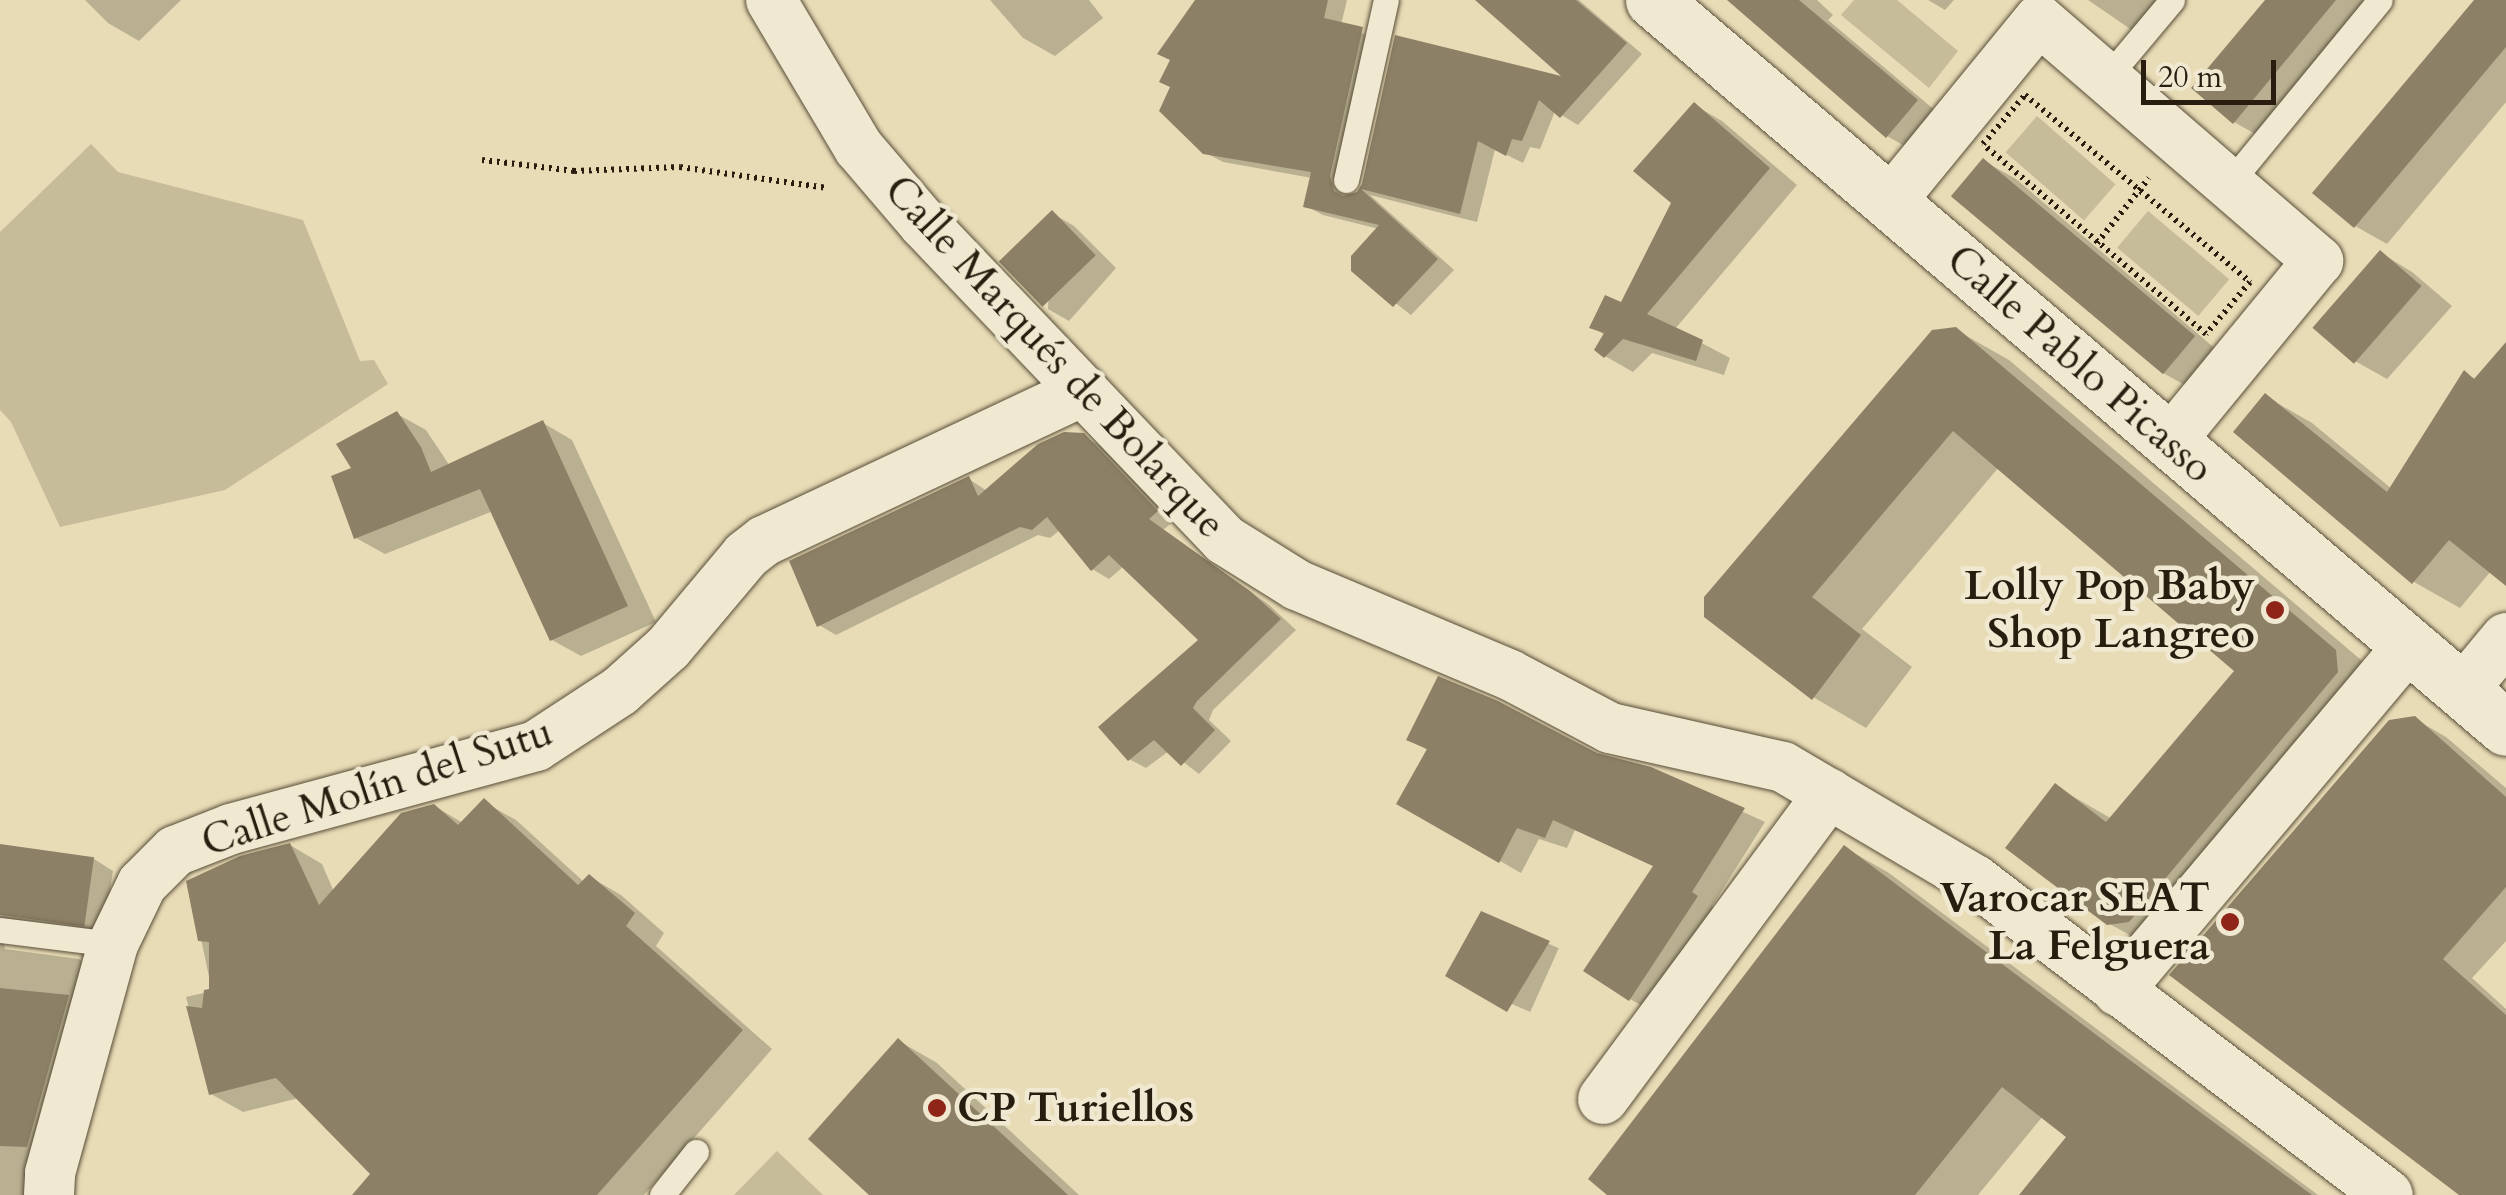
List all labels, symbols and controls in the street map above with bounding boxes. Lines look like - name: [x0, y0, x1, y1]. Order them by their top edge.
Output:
- scale bar: [2146, 40, 2281, 102]
- text: 20 m: [2158, 57, 2222, 98]
- street label: Calle Marqués de Bolarque: [874, 165, 1236, 549]
- street label: Calle Pablo Picasso: [1936, 234, 2224, 494]
- place label: Lolly Pop Baby Shop Langreo: [1964, 561, 2255, 660]
- marker: Lolly Pop Baby Shop Langreo: [2264, 599, 2286, 621]
- street label: Calle Molín del Sutu: [195, 707, 559, 867]
- place label: Varocar SEAT La Felguera: [1940, 873, 2210, 971]
- marker: Varocar SEAT La Felguera: [2219, 911, 2241, 933]
- place label: CP Turiellos: [957, 1083, 1194, 1133]
- marker: CP Turiellos: [926, 1097, 948, 1119]

